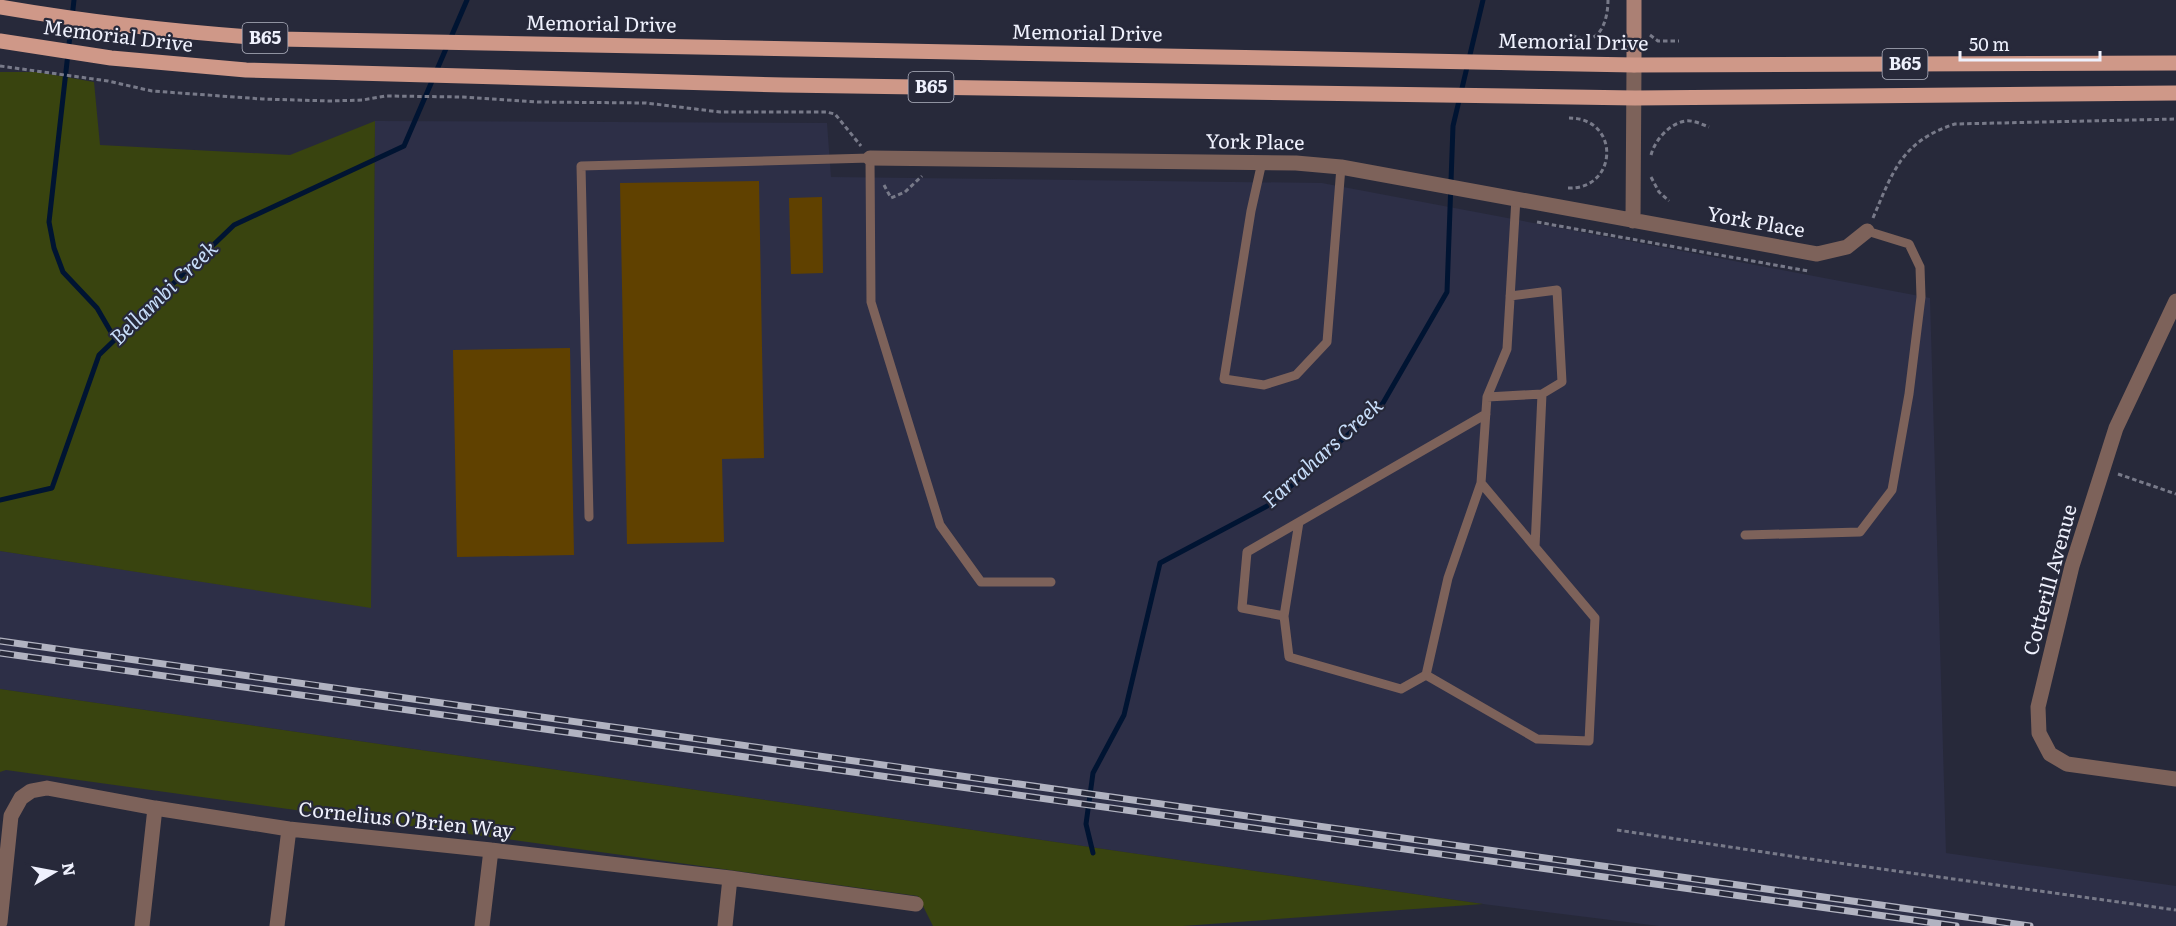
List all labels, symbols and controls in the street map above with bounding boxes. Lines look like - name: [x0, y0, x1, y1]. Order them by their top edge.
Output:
- street label: Memorial Drive: [525, 6, 677, 38]
- street label: Memorial Drive: [42, 10, 195, 58]
- street label: Memorial Drive: [1011, 15, 1163, 47]
- road number: B65: [242, 23, 288, 53]
- street label: Memorial Drive: [1497, 24, 1649, 56]
- scale bar: [1960, 24, 2100, 62]
- text: 50 m: [1969, 30, 2010, 57]
- road number: B65: [1882, 49, 1928, 79]
- road number: B65: [908, 72, 954, 102]
- street label: York Place: [1205, 124, 1305, 156]
- street label: York Place: [1705, 197, 1808, 243]
- water label: Bellambi Creek: [101, 231, 223, 351]
- water label: Farrahars Creek: [1254, 388, 1389, 514]
- street label: Cotterill Avenue: [2013, 501, 2083, 658]
- street label: Cornelius O'Brien Way: [297, 792, 516, 844]
- north arrow: [24, 842, 84, 902]
- text: N: [57, 861, 83, 878]

